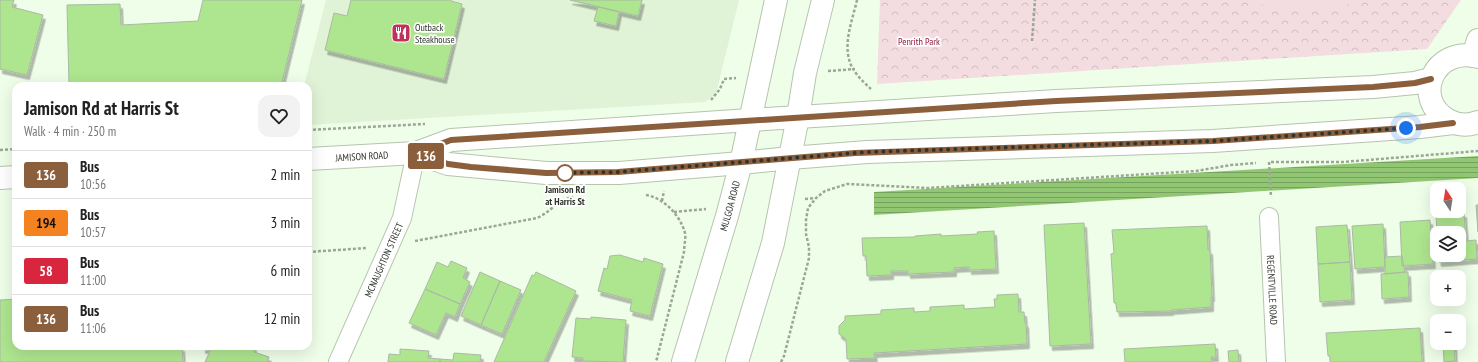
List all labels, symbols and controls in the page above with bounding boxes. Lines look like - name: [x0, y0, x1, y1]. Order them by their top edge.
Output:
- place label: Outback Steakhouse: [415, 21, 455, 46]
- restaurant icon: Outback Steakhouse: [390, 22, 412, 44]
- park label: Penrith Park: [898, 35, 940, 48]
- button: heart: [258, 95, 300, 137]
- text: Jamison Rd at Harris St: [24, 96, 179, 120]
- your location: [1396, 118, 1416, 138]
- text: Walk · 4 min · 250 m: [24, 123, 116, 140]
- line badge: 136: [403, 143, 449, 169]
- text: 136: [416, 147, 436, 165]
- street label: JAMISON ROAD: [334, 148, 389, 164]
- text: Bus: [80, 157, 99, 176]
- marker: Jamison Rd at Harris St: [556, 164, 574, 182]
- text: 2 min: [270, 165, 300, 184]
- text: 136: [36, 166, 56, 184]
- text: 10:56: [80, 176, 106, 193]
- street label: MULGOA ROAD: [716, 179, 743, 233]
- north arrow: [1430, 182, 1466, 218]
- map controls: [1430, 182, 1466, 350]
- place label: Jamison Rd at Harris St: [544, 183, 585, 208]
- text: Bus: [80, 205, 99, 224]
- text: 3 min: [270, 213, 300, 232]
- text: 194: [36, 214, 56, 232]
- street label: MCNAUGHTON STREET: [361, 220, 406, 299]
- text: 10:57: [80, 224, 106, 241]
- button: layers: [1430, 226, 1466, 262]
- text: Bus: [80, 253, 99, 272]
- street label: REGENTVILLE ROAD: [1264, 255, 1281, 325]
- text: 6 min: [270, 261, 300, 280]
- text: 58: [39, 262, 53, 280]
- button: +: [1430, 270, 1466, 306]
- text: 11:00: [80, 272, 106, 289]
- text: Bus: [80, 301, 99, 320]
- text: 12 min: [264, 309, 300, 328]
- text: 136: [36, 310, 56, 328]
- button: −: [1430, 314, 1466, 350]
- text: 11:06: [80, 320, 106, 337]

